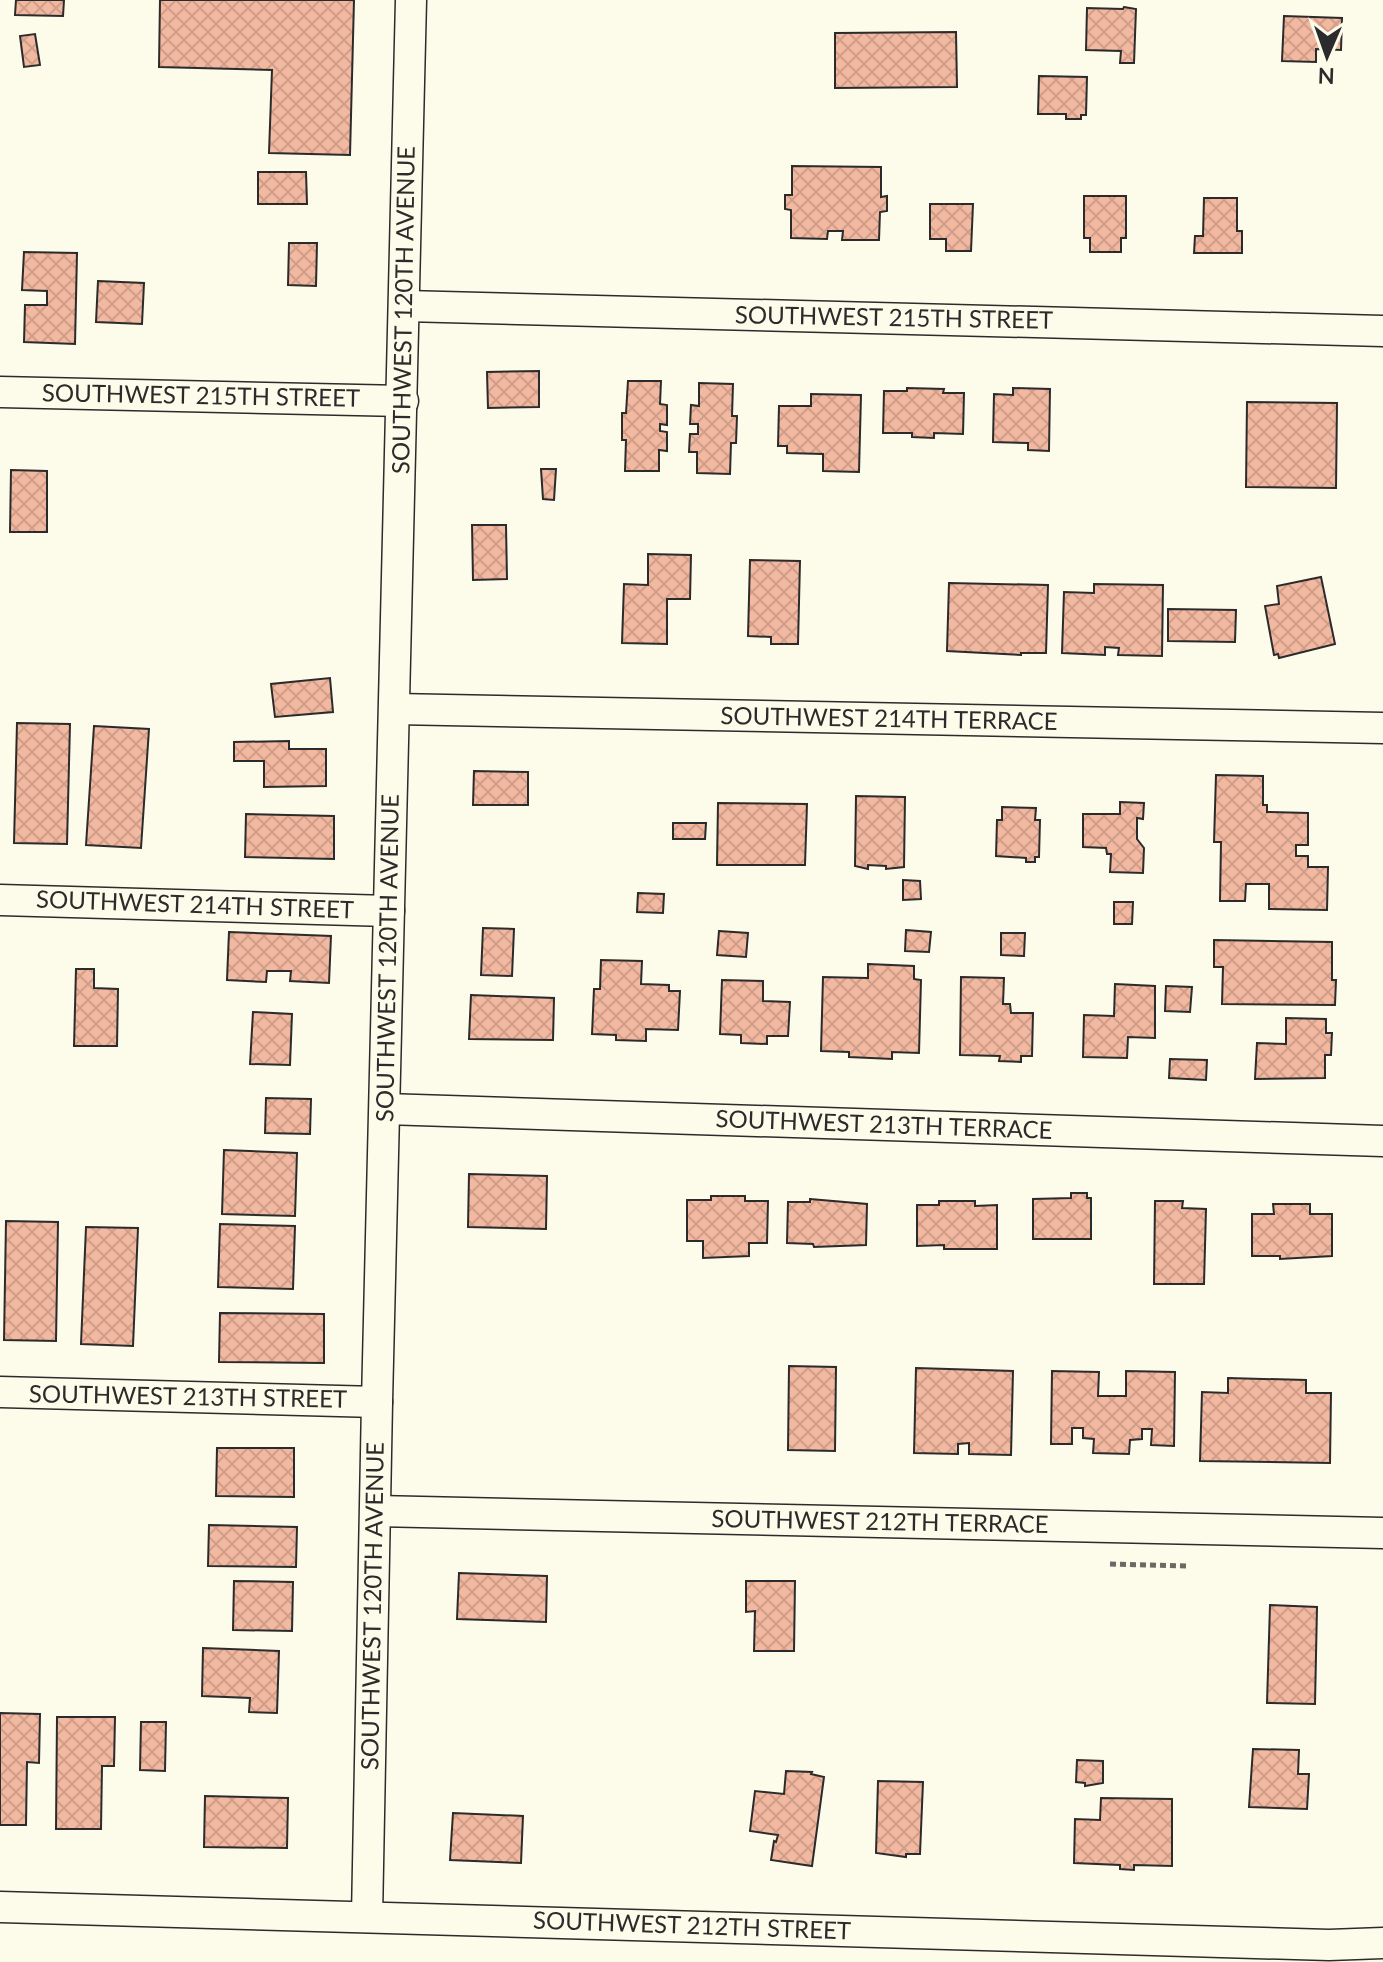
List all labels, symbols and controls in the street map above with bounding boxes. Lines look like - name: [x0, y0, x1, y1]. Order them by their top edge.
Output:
- north arrow: [1287, 16, 1367, 96]
- text: N: [1317, 63, 1335, 90]
- street label: SOUTHWEST 120TH AVENUE: [385, 146, 420, 474]
- street label: SOUTHWEST 215TH STREET: [735, 299, 1053, 334]
- street label: SOUTHWEST 215TH STREET: [42, 377, 360, 412]
- street label: SOUTHWEST 214TH TERRACE: [720, 700, 1058, 735]
- street label: SOUTHWEST 120TH AVENUE: [369, 794, 404, 1122]
- street label: SOUTHWEST 214TH STREET: [36, 883, 355, 924]
- street label: SOUTHWEST 213TH TERRACE: [715, 1103, 1053, 1144]
- street label: SOUTHWEST 213TH STREET: [29, 1378, 347, 1413]
- street label: SOUTHWEST 120TH AVENUE: [354, 1442, 389, 1770]
- street label: SOUTHWEST 212TH TERRACE: [711, 1503, 1049, 1538]
- street label: SOUTHWEST 212TH STREET: [533, 1904, 852, 1945]

